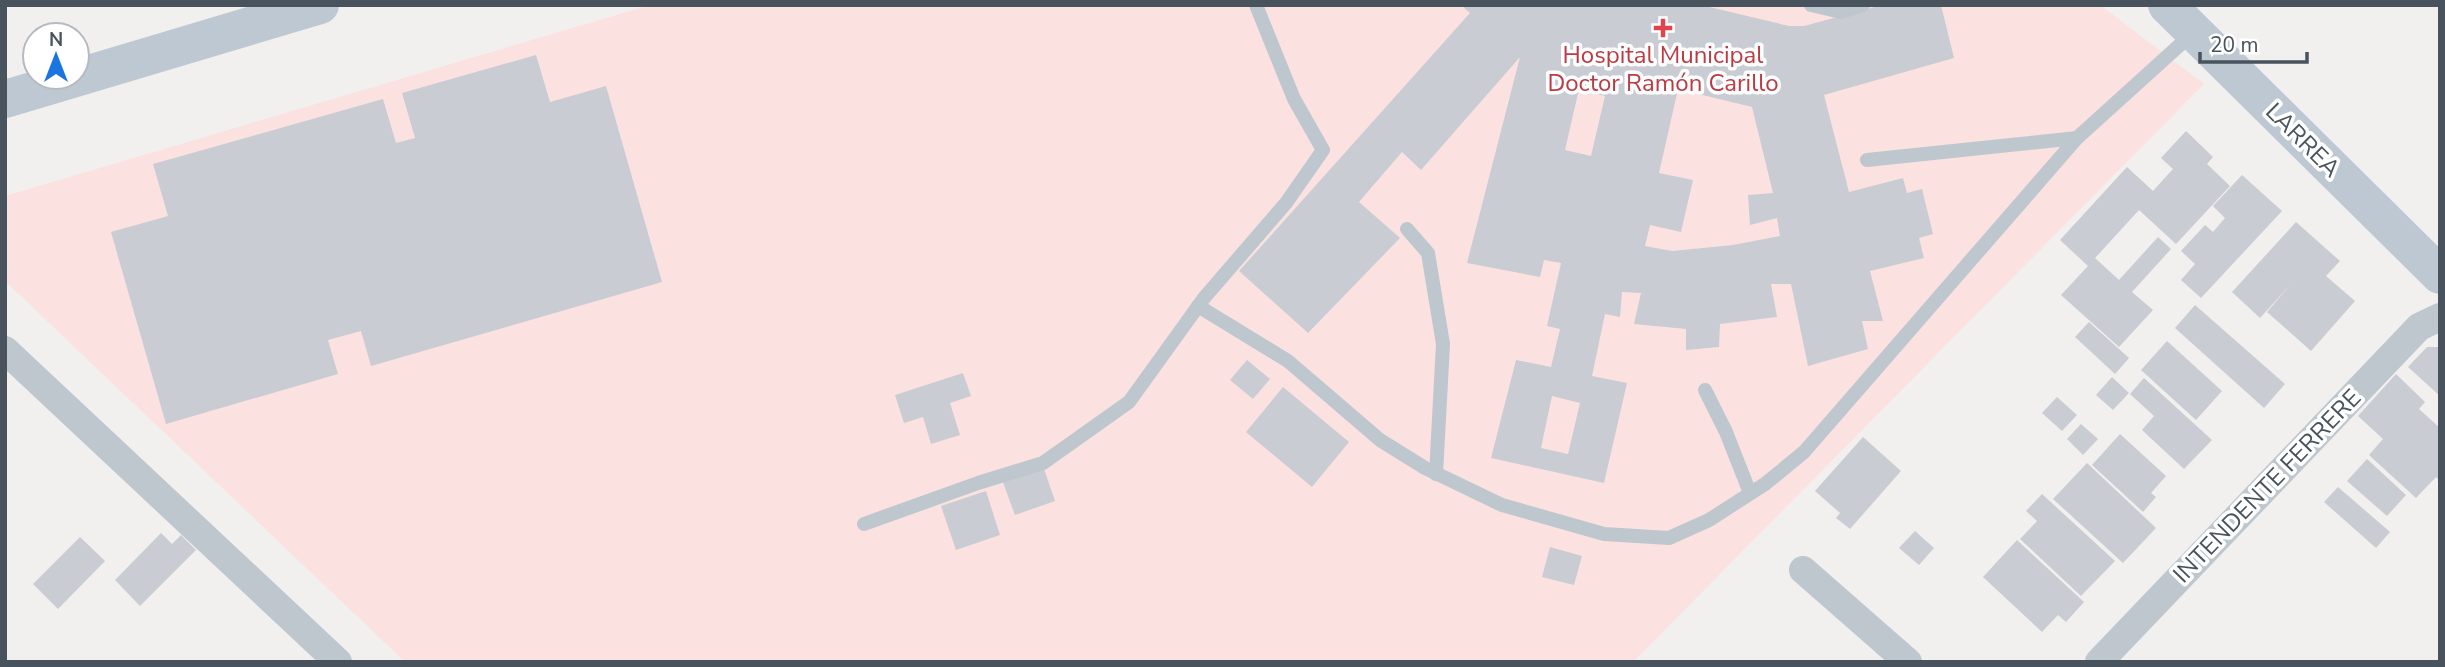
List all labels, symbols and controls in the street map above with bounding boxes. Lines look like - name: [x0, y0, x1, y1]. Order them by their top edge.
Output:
- marker: Hospital Municipal Doctor Ramón Carillo: [1653, 18, 1673, 38]
- north arrow: [21, 21, 91, 91]
- scale bar: [2200, 21, 2307, 65]
- text: N: [49, 27, 63, 53]
- text: 20 m: [2210, 31, 2259, 59]
- place label: Hospital Municipal Doctor Ramón Carillo: [1547, 39, 1779, 99]
- street label: LARREA: [2259, 96, 2348, 185]
- street label: INTENDENTE FERRERE: [2166, 382, 2368, 590]

